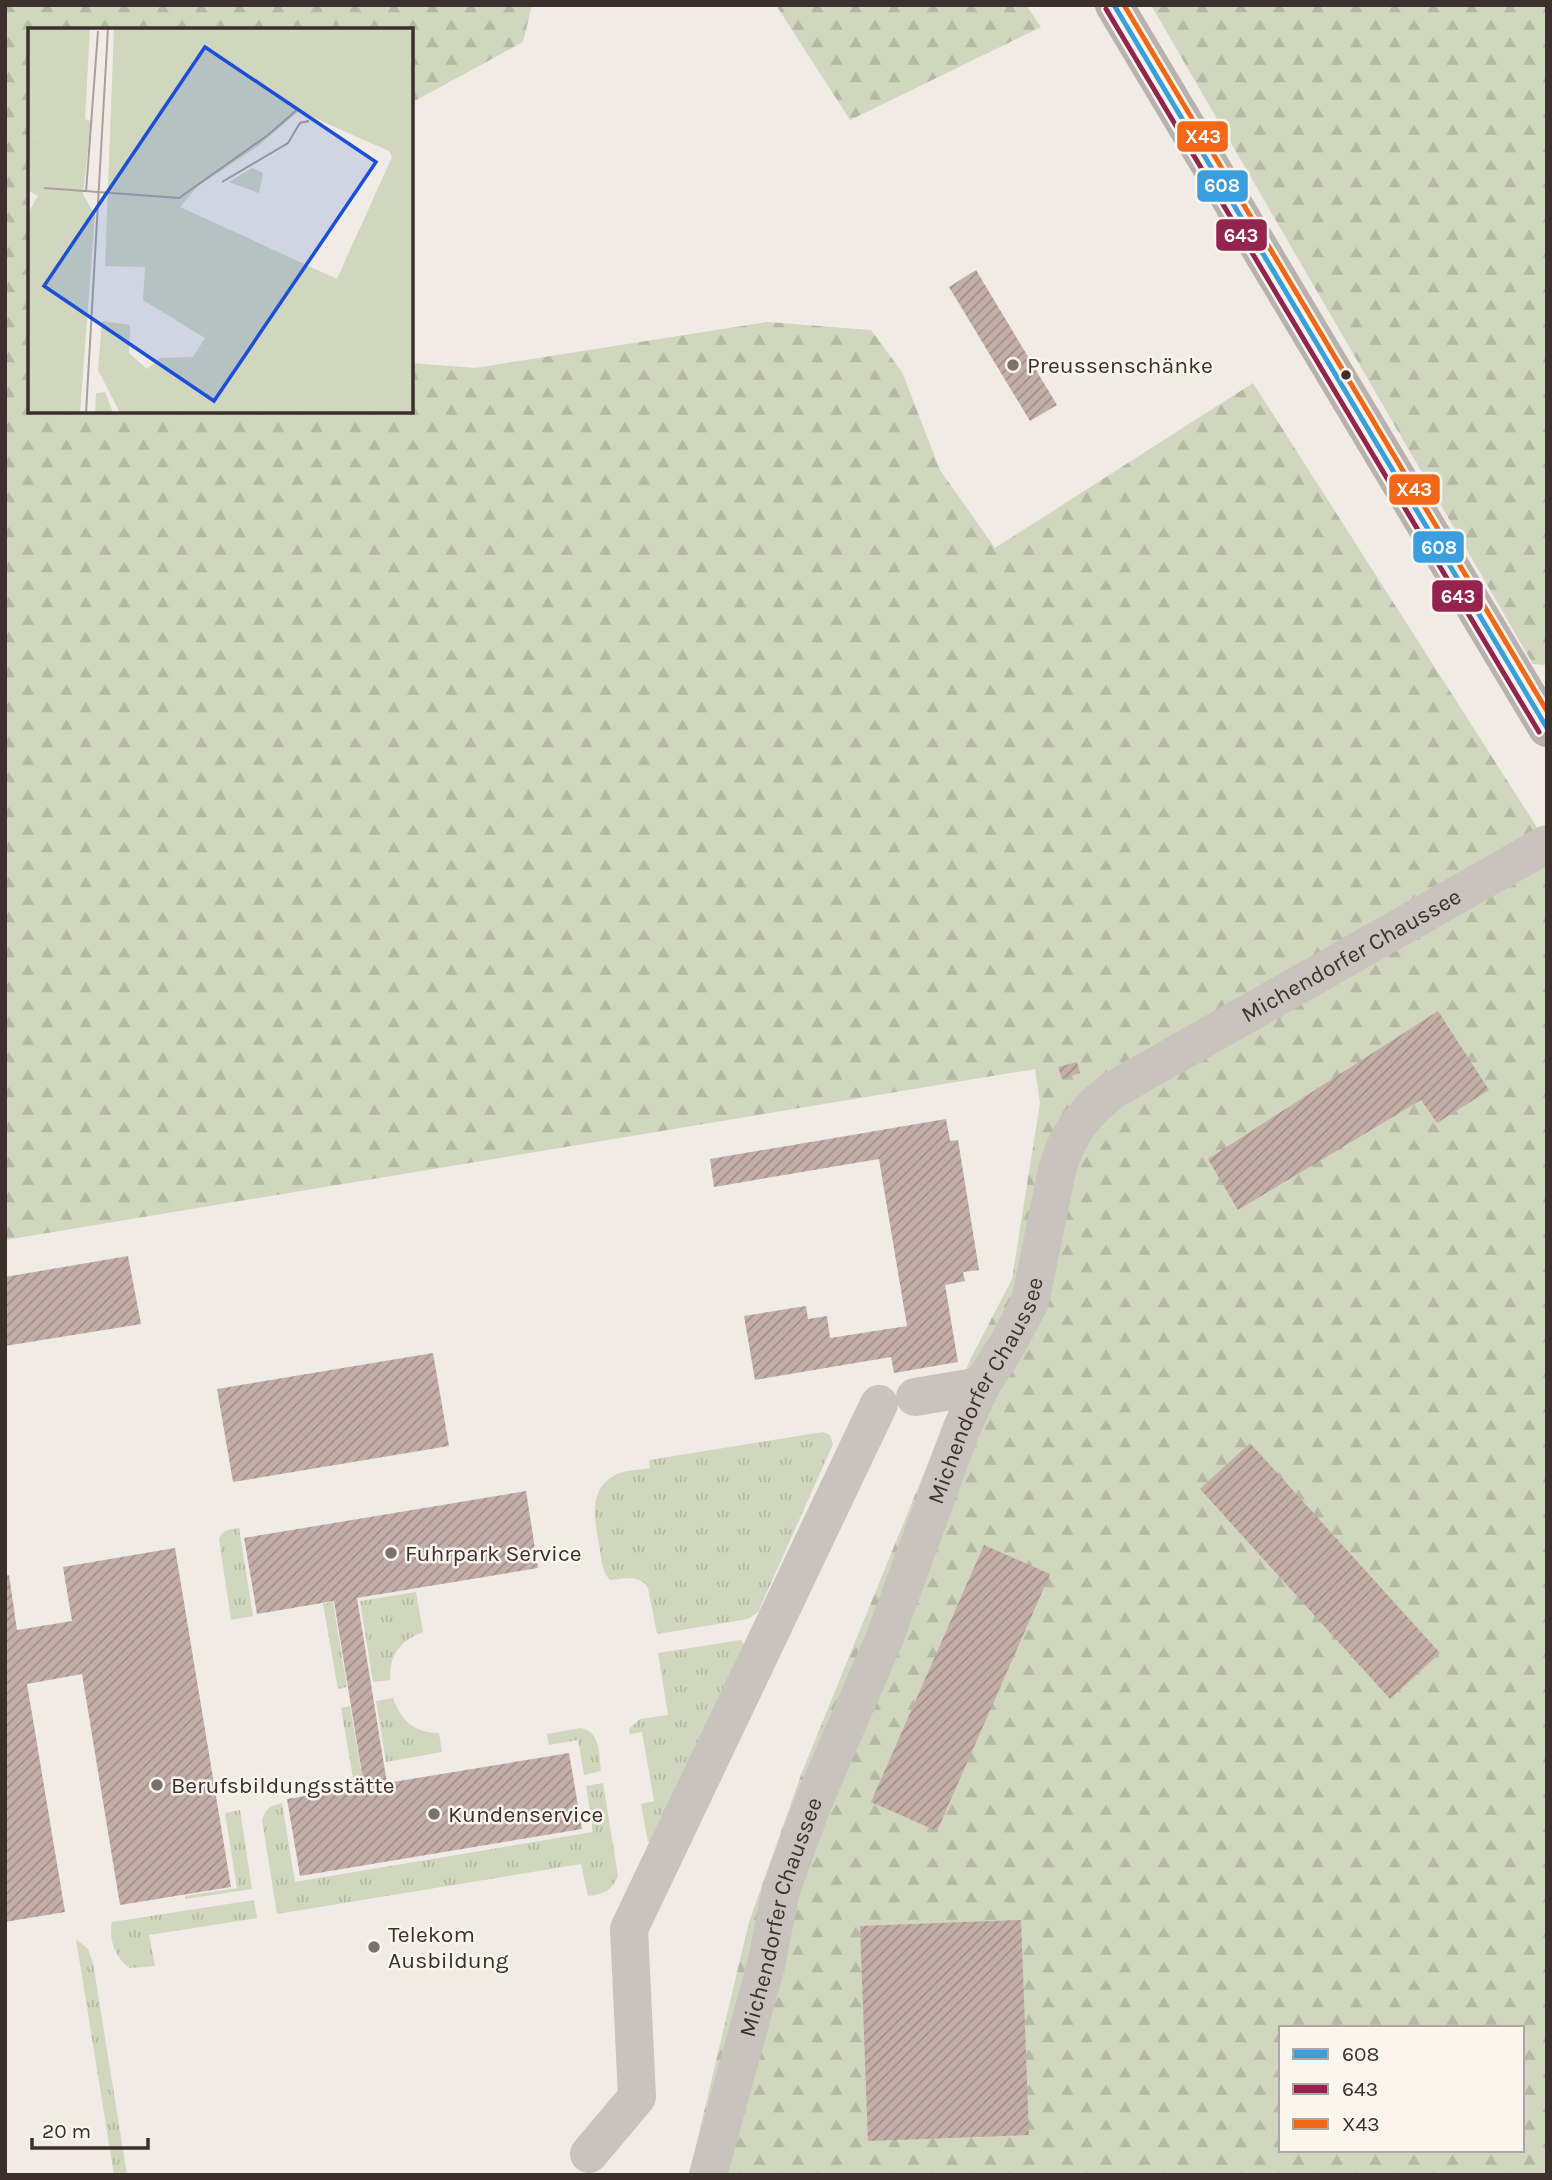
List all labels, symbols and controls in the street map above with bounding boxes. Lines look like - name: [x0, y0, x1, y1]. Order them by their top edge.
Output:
- inset map: [28, 28, 413, 413]
- line badge: X43: [1176, 120, 1229, 153]
- text: X43: [1185, 126, 1221, 148]
- line badge: 608: [1196, 169, 1249, 203]
- text: 608: [1204, 175, 1240, 197]
- line badge: 643: [1215, 218, 1268, 252]
- text: 643: [1224, 225, 1258, 247]
- place label: Preussenschänke: [1027, 352, 1213, 379]
- marker: Preussenschänke: [1005, 357, 1021, 373]
- unlabelled marker: [1339, 368, 1353, 382]
- line badge: X43: [1388, 473, 1441, 506]
- text: X43: [1396, 479, 1432, 501]
- line badge: 608: [1412, 530, 1465, 564]
- text: 608: [1421, 537, 1457, 559]
- line badge: 643: [1431, 579, 1484, 613]
- text: 643: [1441, 586, 1475, 608]
- street label: Michendorfer Chaussee: [1237, 883, 1466, 1029]
- street label: Michendorfer Chaussee: [922, 1275, 1049, 1508]
- place label: Fuhrpark Service: [405, 1540, 582, 1567]
- marker: Fuhrpark Service: [383, 1545, 399, 1561]
- place label: Berufsbildungsstätte: [171, 1772, 395, 1799]
- marker: Berufsbildungsstätte: [149, 1777, 165, 1793]
- street label: Michendorfer Chaussee: [734, 1794, 828, 2040]
- place label: Kundenservice: [448, 1801, 603, 1828]
- marker: Kundenservice: [426, 1806, 442, 1822]
- place label: Telekom Ausbildung: [388, 1921, 509, 1974]
- marker: Telekom Ausbildung: [366, 1939, 382, 1955]
- legend: [1279, 2026, 1524, 2152]
- text: 608: [1342, 2042, 1379, 2066]
- text: 643: [1342, 2077, 1378, 2101]
- scale bar: [32, 2106, 147, 2150]
- text: X43: [1342, 2112, 1380, 2136]
- text: 20 m: [42, 2119, 91, 2143]

